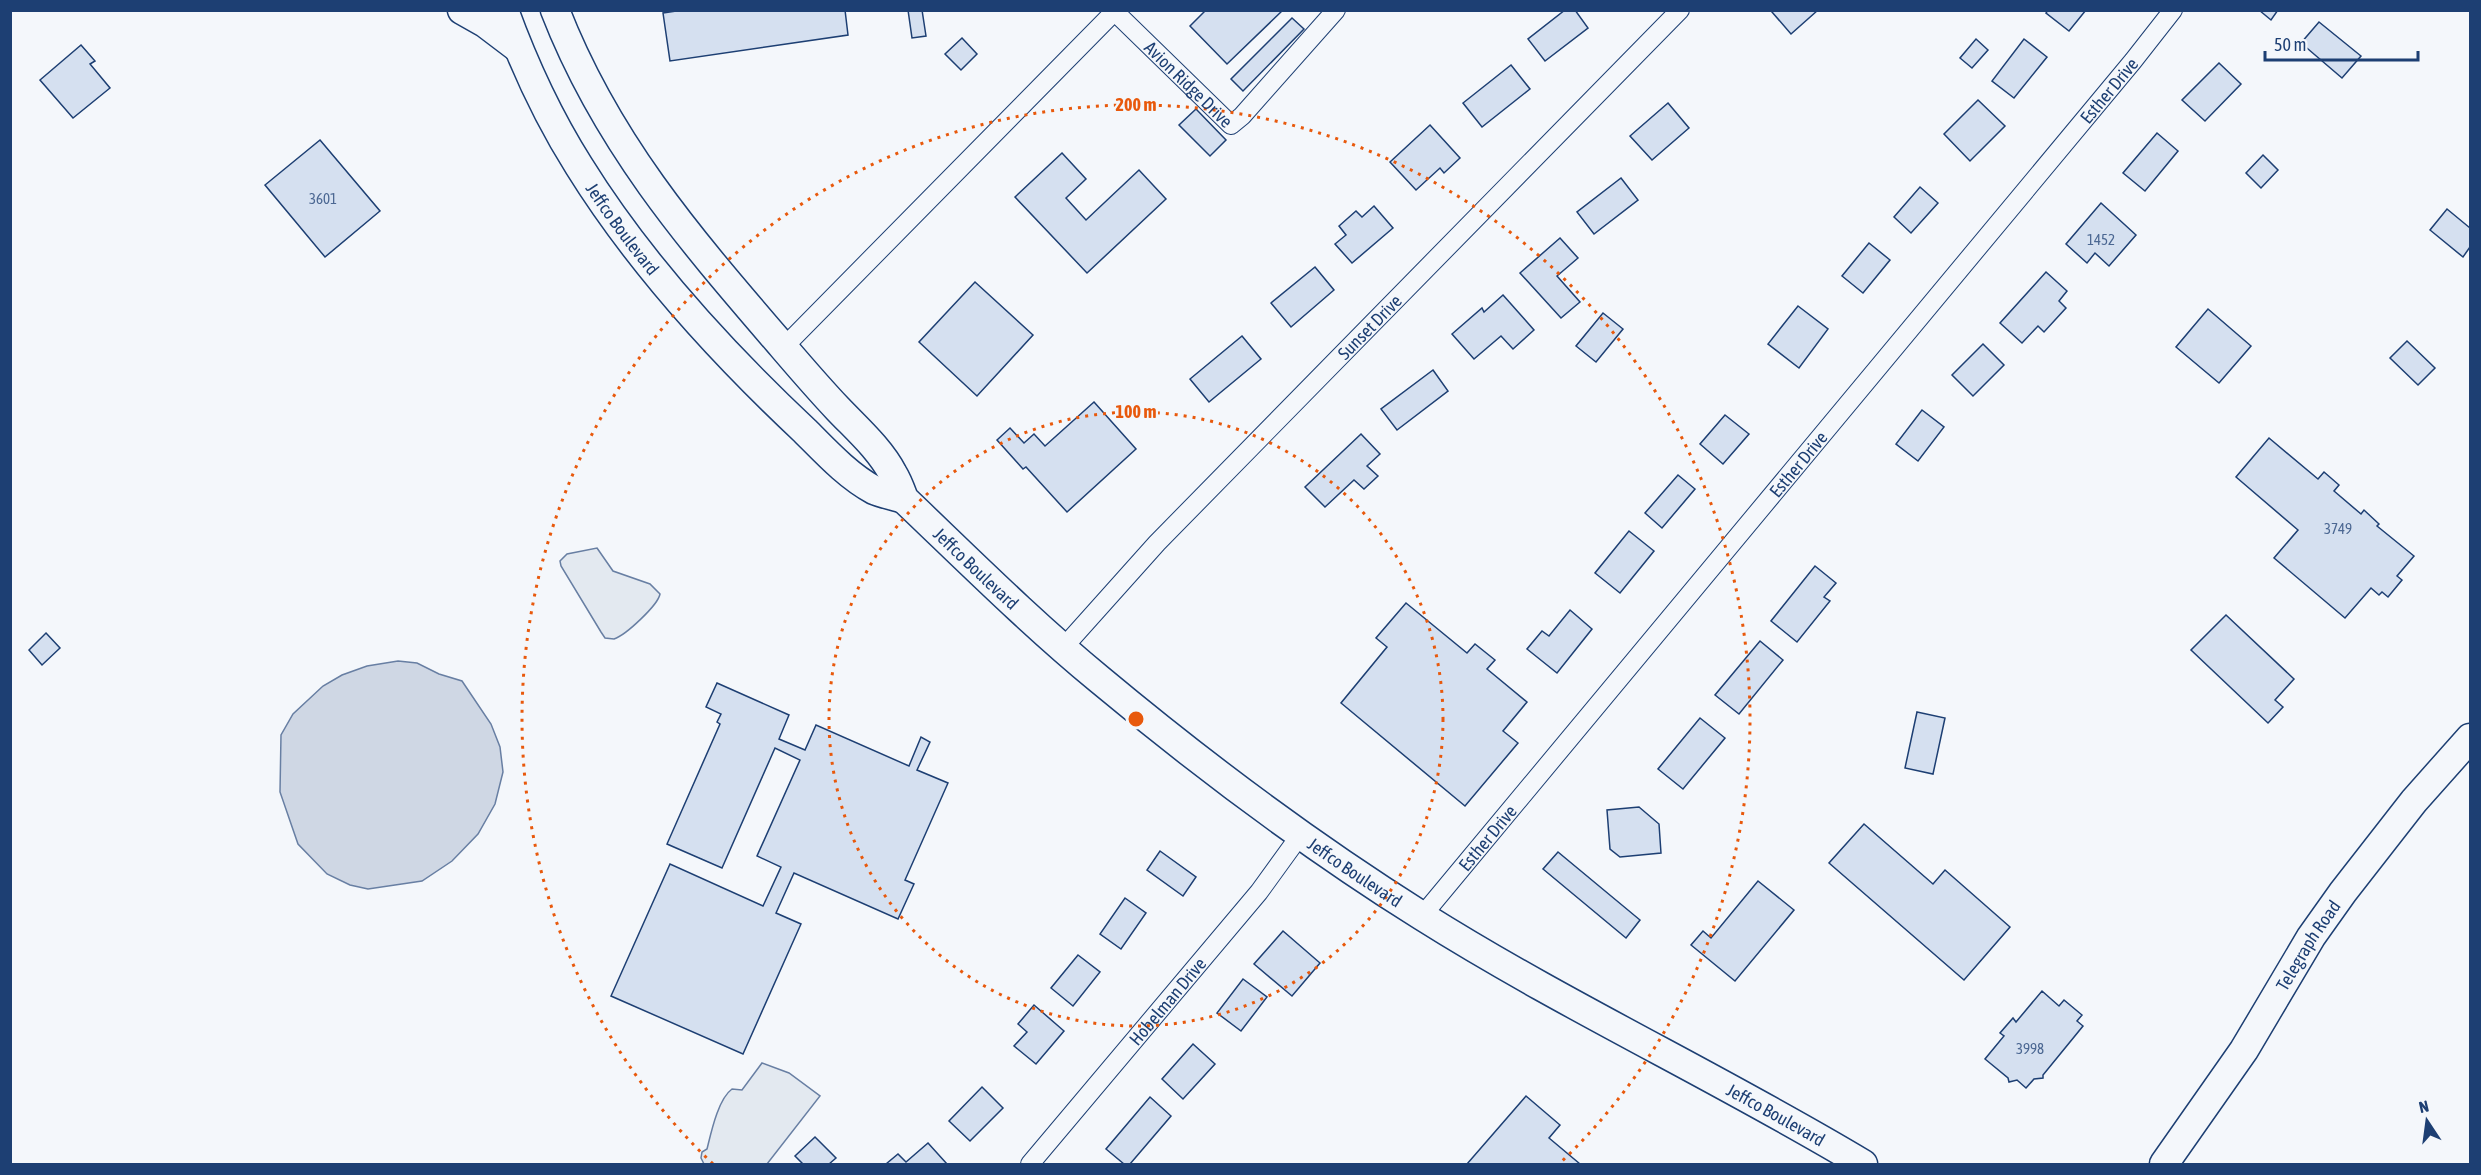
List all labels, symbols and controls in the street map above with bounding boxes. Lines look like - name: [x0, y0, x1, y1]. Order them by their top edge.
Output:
- scale bar: [2265, 24, 2418, 62]
- text: 50 m: [2274, 34, 2306, 55]
- street label: Avion Ridge Drive: [1140, 36, 1237, 132]
- street label: Esther Drive: [2075, 53, 2142, 127]
- text: 200 m: [1116, 94, 1156, 115]
- street label: Jeffco Boulevard: [582, 179, 664, 279]
- house number: 3601: [309, 190, 337, 207]
- house number: 1452: [2087, 231, 2115, 248]
- street label: Sunset Drive: [1333, 290, 1406, 363]
- text: 100 m: [1116, 401, 1156, 422]
- street label: Esther Drive: [1765, 427, 1831, 501]
- house number: 3749: [2324, 520, 2352, 537]
- street label: Jeffco Boulevard: [930, 523, 1023, 614]
- centre of rings: [1126, 709, 1146, 729]
- street label: Esther Drive: [1454, 801, 1521, 875]
- street label: Jeffco Boulevard: [1304, 833, 1406, 911]
- street label: Telegraph Road: [2271, 896, 2344, 994]
- street label: Hobelman Drive: [1124, 953, 1210, 1049]
- house number: 3998: [2016, 1040, 2044, 1057]
- street label: Jeffco Boulevard: [1723, 1079, 1829, 1150]
- north arrow: [2397, 1091, 2457, 1151]
- text: N: [2417, 1097, 2430, 1116]

